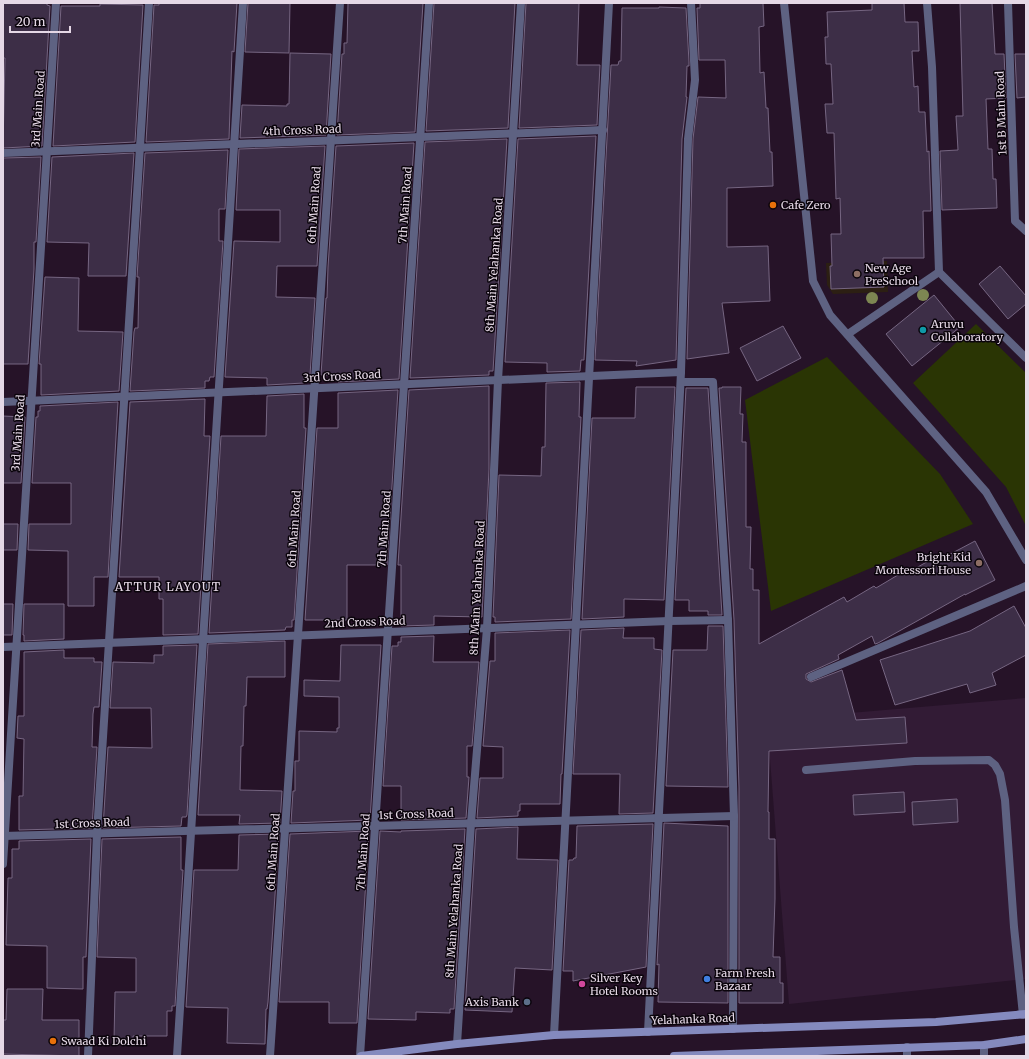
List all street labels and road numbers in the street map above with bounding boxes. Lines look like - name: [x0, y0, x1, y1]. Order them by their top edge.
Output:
- street label: 3rd Main Road: [28, 70, 48, 148]
- street label: 1st B Main Road: [993, 70, 1009, 155]
- street label: 4th Cross Road: [262, 122, 342, 138]
- street label: 6th Main Road: [304, 165, 324, 244]
- street label: 7th Main Road: [395, 166, 415, 244]
- street label: 8th Main Yelahanka Road: [482, 197, 506, 333]
- street label: 3rd Cross Road: [303, 367, 382, 385]
- street label: 3rd Main Road: [8, 394, 28, 472]
- street label: 6th Main Road: [284, 489, 304, 568]
- street label: 7th Main Road: [374, 490, 394, 568]
- street label: 8th Main Yelahanka Road: [466, 520, 488, 656]
- street label: 2nd Cross Road: [324, 614, 406, 630]
- street label: 1st Cross Road: [378, 806, 454, 822]
- street label: 6th Main Road: [263, 812, 283, 891]
- street label: 7th Main Road: [353, 813, 373, 891]
- street label: 1st Cross Road: [54, 815, 130, 831]
- street label: 8th Main Yelahanka Road: [442, 843, 466, 979]
- street label: Yelahanka Road: [650, 1011, 735, 1027]

